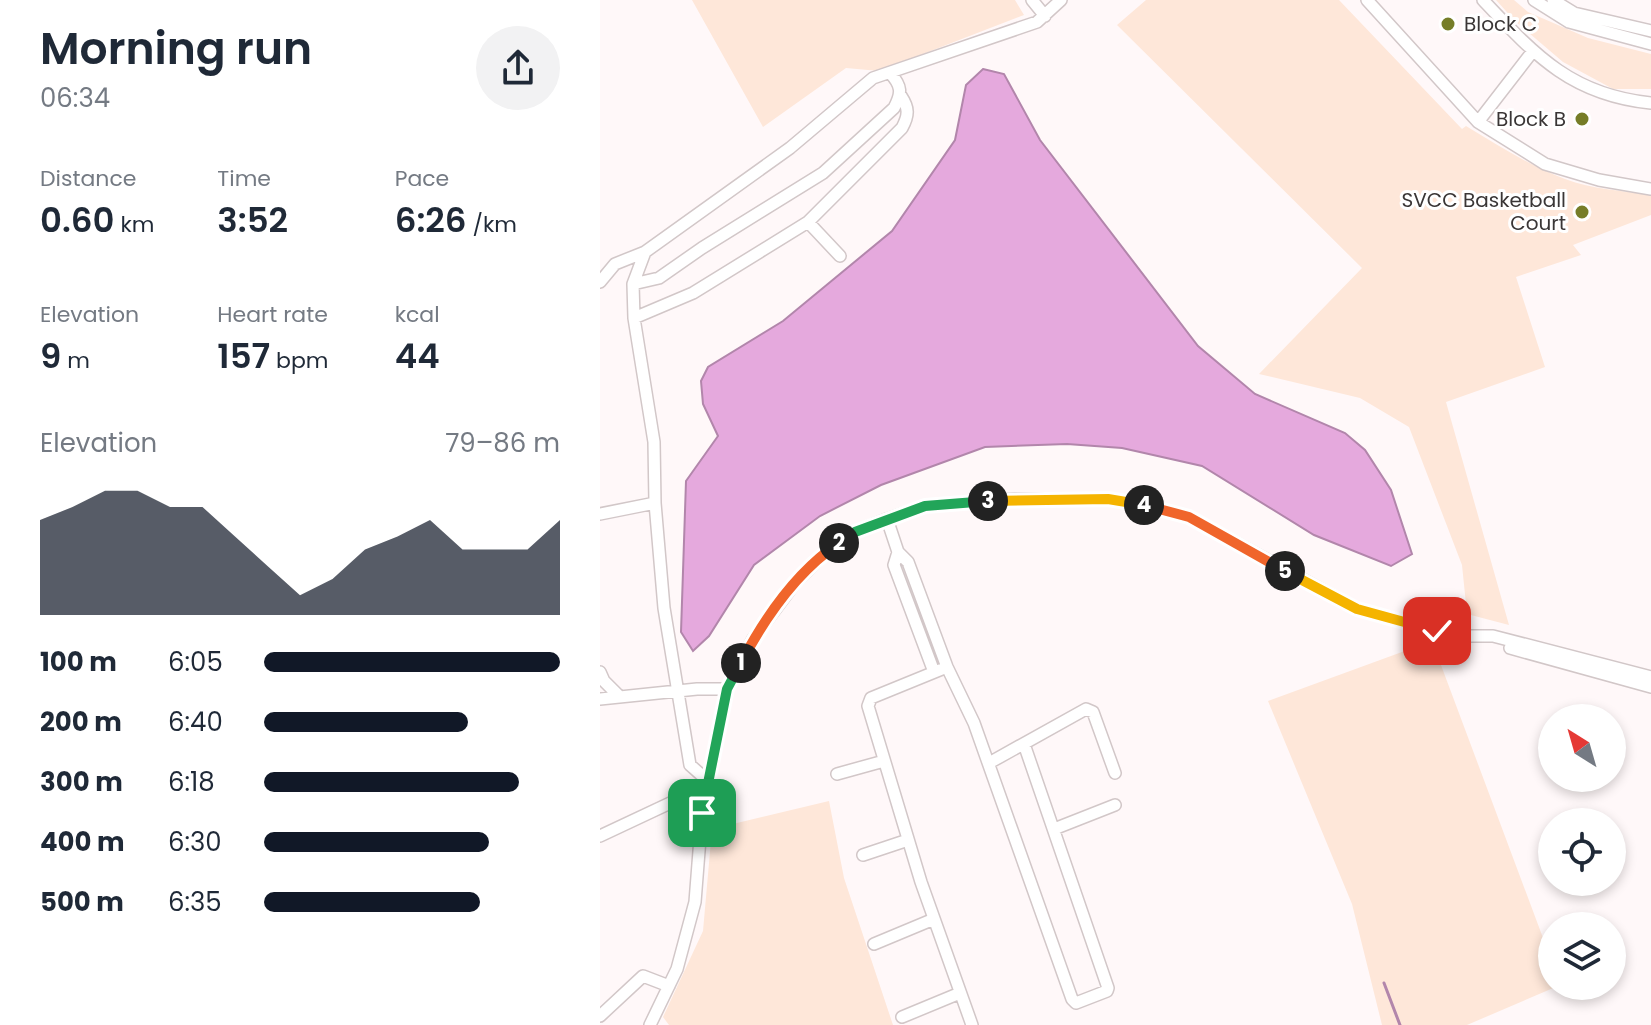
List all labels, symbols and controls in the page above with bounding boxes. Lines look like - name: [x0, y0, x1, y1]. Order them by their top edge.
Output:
- place label: Block C: [1464, 10, 1537, 38]
- marker: Block C: [1439, 15, 1457, 33]
- text: Morning run: [40, 18, 312, 79]
- button: share: [476, 26, 560, 110]
- text: 06:34: [40, 80, 110, 116]
- place label: Block B: [1496, 105, 1566, 133]
- marker: Block B: [1573, 110, 1591, 128]
- text: Distance: [40, 163, 136, 194]
- text: Time: [217, 163, 271, 194]
- text: Pace: [395, 163, 449, 194]
- place label: SVCC Basketball Court: [1401, 186, 1566, 237]
- text: 0.60: [40, 196, 115, 244]
- text: 3:52: [217, 196, 288, 244]
- text: 6:26: [395, 196, 467, 244]
- marker: SVCC Basketball Court: [1573, 203, 1591, 221]
- text: km: [115, 209, 154, 240]
- text: /km: [467, 209, 517, 240]
- text: Elevation: [40, 299, 139, 330]
- text: Heart rate: [217, 299, 328, 330]
- text: kcal: [395, 299, 440, 330]
- text: 9: [40, 332, 61, 380]
- text: 157: [217, 332, 270, 380]
- text: 44: [395, 332, 440, 380]
- text: m: [61, 345, 90, 376]
- text: bpm: [270, 345, 328, 376]
- text: Elevation: [40, 425, 157, 461]
- text: 79–86 m: [445, 425, 560, 461]
- pin: 3: [968, 481, 1008, 521]
- text: 3: [981, 485, 995, 516]
- pin: 4: [1124, 485, 1164, 525]
- text: 4: [1137, 489, 1151, 520]
- pin: 2: [819, 523, 859, 563]
- text: 2: [833, 527, 845, 558]
- pin: 5: [1265, 551, 1305, 591]
- text: 5: [1278, 555, 1292, 586]
- pin: [1403, 597, 1471, 665]
- icon: check: [1415, 609, 1459, 653]
- pin: 1: [721, 643, 761, 683]
- text: 100 m: [40, 644, 117, 680]
- text: 6:05: [168, 644, 223, 680]
- text: 1: [737, 647, 745, 678]
- text: 200 m: [40, 704, 122, 740]
- text: 6:40: [168, 704, 223, 740]
- north arrow: [1538, 704, 1626, 792]
- map controls: [1538, 704, 1626, 1000]
- text: 300 m: [40, 764, 123, 800]
- text: 6:18: [168, 764, 215, 800]
- pin: [668, 779, 736, 847]
- icon: arrive: [680, 791, 724, 835]
- button: locate: [1538, 808, 1626, 896]
- text: 400 m: [40, 824, 125, 860]
- text: 6:30: [168, 824, 222, 860]
- text: 500 m: [40, 884, 124, 920]
- text: 6:35: [168, 884, 222, 920]
- button: layers: [1538, 912, 1626, 1000]

